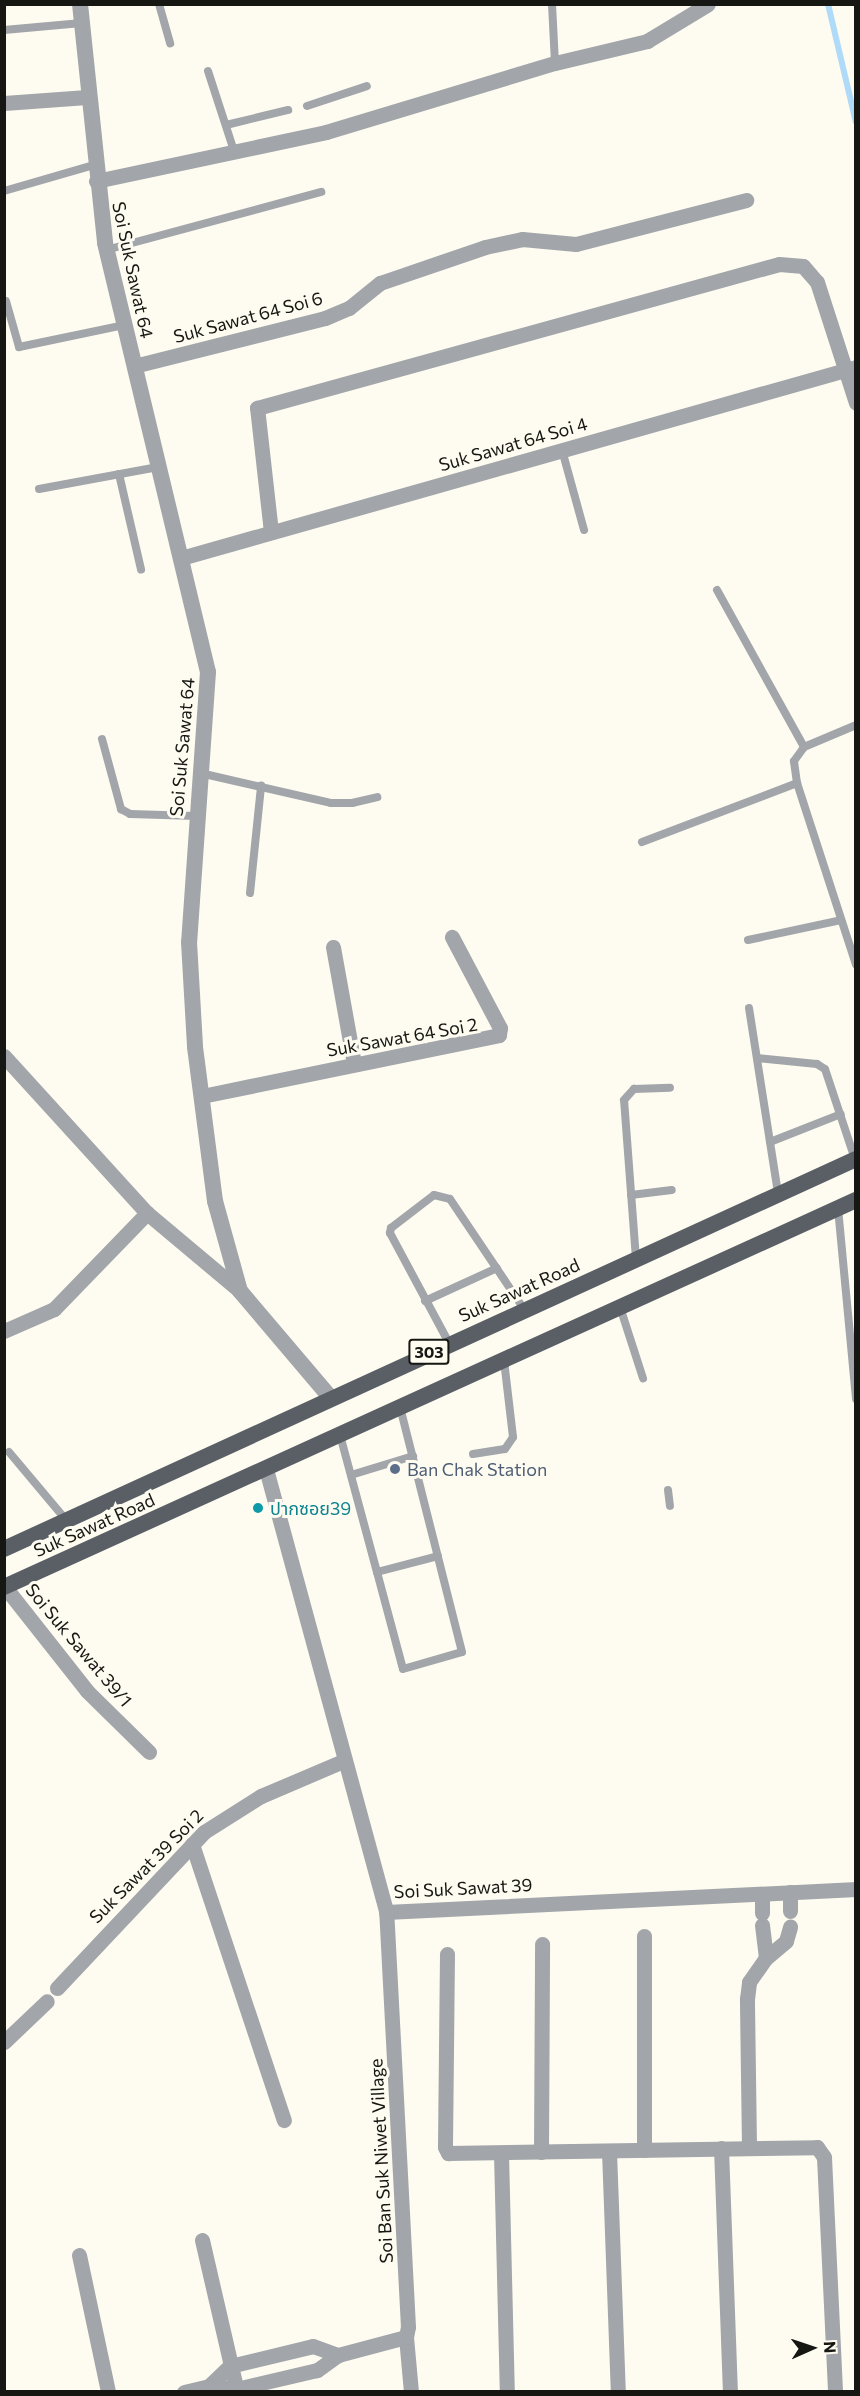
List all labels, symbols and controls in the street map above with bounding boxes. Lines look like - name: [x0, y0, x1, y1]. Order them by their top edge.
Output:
- street label: Soi Suk Sawat 64: [108, 200, 158, 340]
- street label: Suk Sawat 64 Soi 6: [171, 287, 325, 347]
- street label: Suk Sawat 64 Soi 4: [436, 412, 590, 476]
- street label: Soi Suk Sawat 64: [165, 677, 199, 817]
- street label: Suk Sawat 64 Soi 2: [325, 1013, 479, 1061]
- street label: Suk Sawat Road: [455, 1254, 583, 1326]
- road number: 303: [408, 1339, 450, 1365]
- place label: Ban Chak Station: [407, 1458, 547, 1480]
- marker: Ban Chak Station: [388, 1462, 402, 1476]
- street label: Suk Sawat Road: [30, 1489, 158, 1561]
- place label: ปากซอย39: [270, 1497, 351, 1519]
- marker: ปากซอย39: [251, 1501, 265, 1515]
- street label: Soi Suk Sawat 39/1: [21, 1579, 137, 1711]
- street label: Suk Sawat 39 Soi 2: [85, 1805, 207, 1927]
- street label: Soi Suk Sawat 39: [393, 1874, 533, 1902]
- street label: Soi Ban Suk Niwet Village: [365, 2058, 397, 2264]
- north arrow: [782, 2318, 842, 2378]
- text: N: [821, 2341, 840, 2354]

